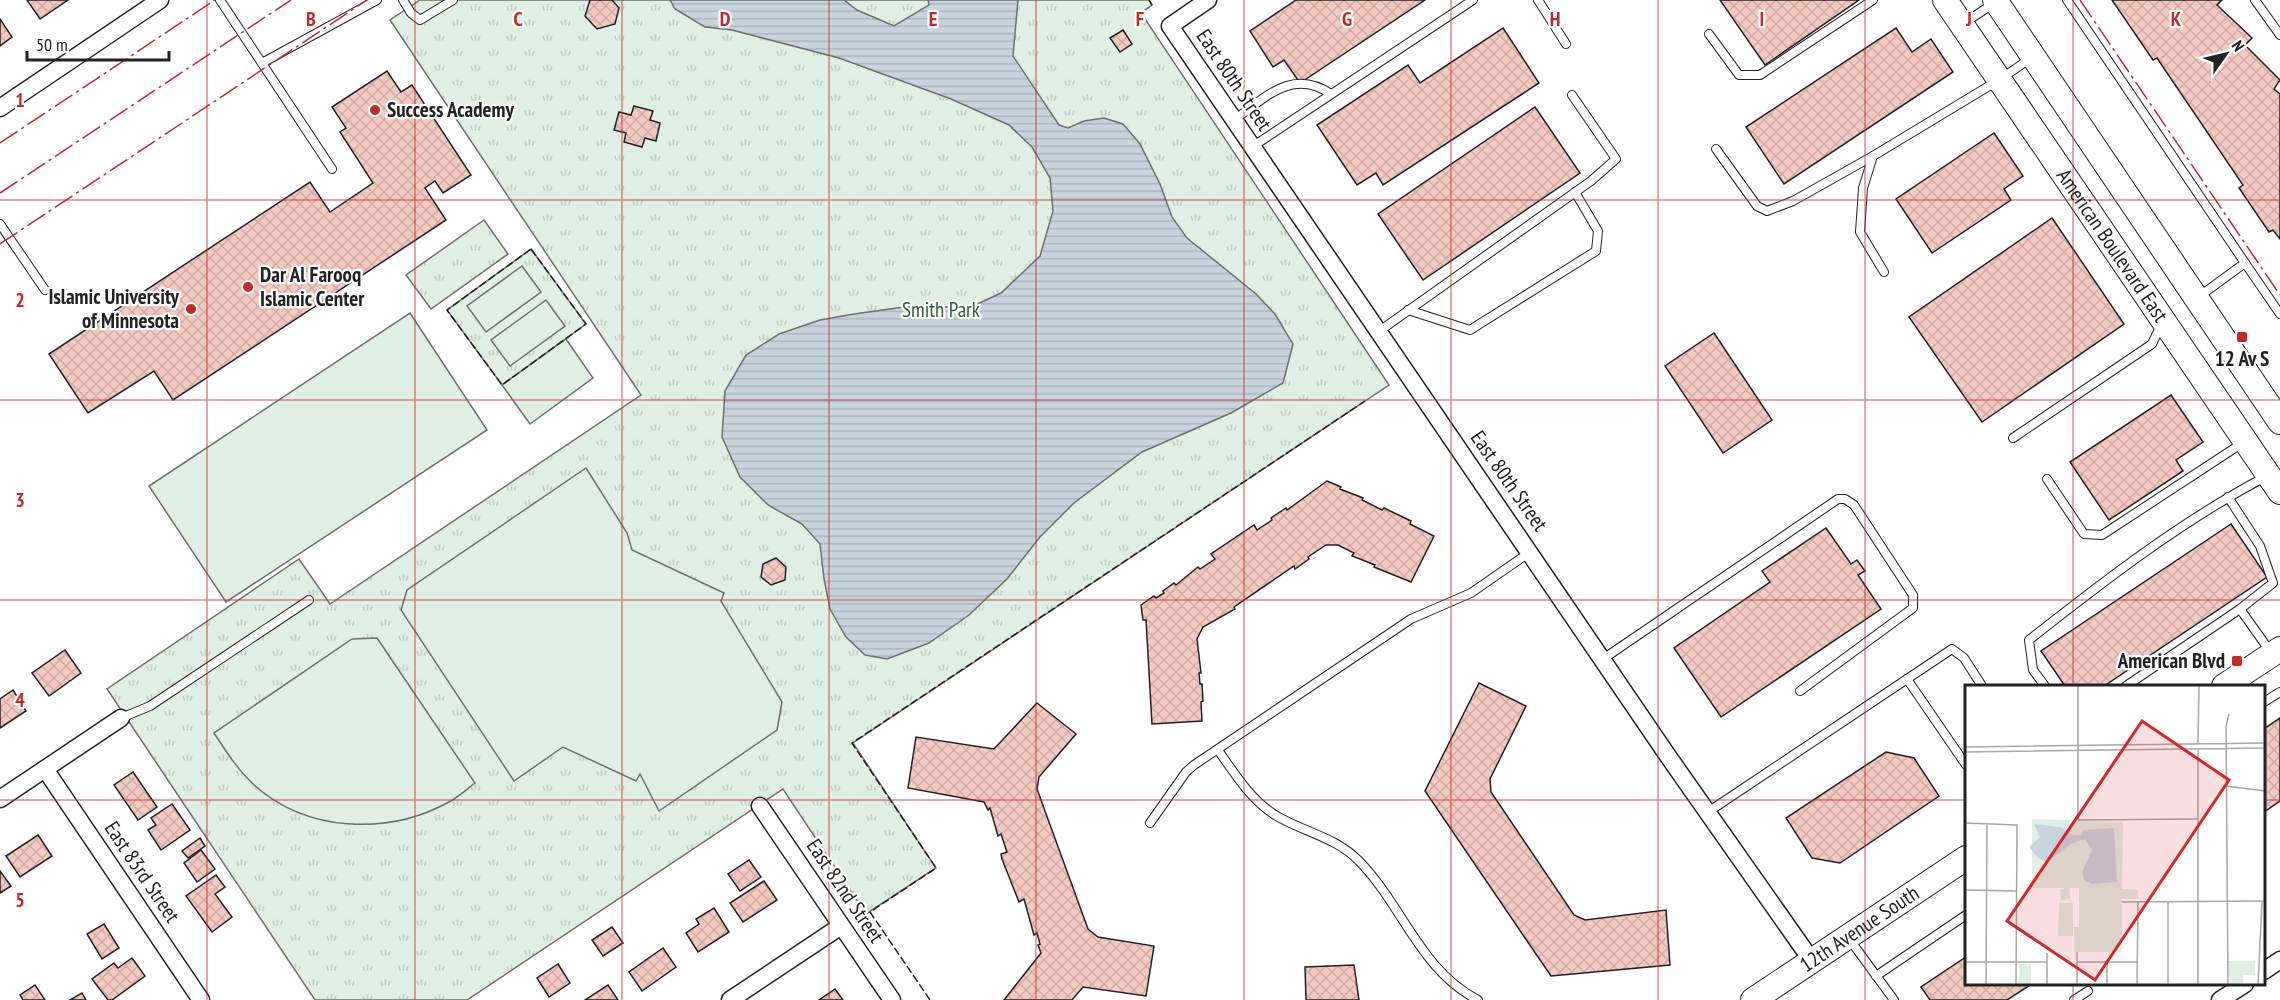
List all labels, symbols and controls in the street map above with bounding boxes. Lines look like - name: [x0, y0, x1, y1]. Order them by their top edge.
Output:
- text: B: [306, 6, 316, 32]
- text: C: [513, 6, 523, 32]
- text: D: [720, 6, 731, 32]
- text: E: [929, 6, 937, 32]
- text: F: [1136, 6, 1144, 32]
- text: G: [1342, 6, 1352, 32]
- text: H: [1550, 6, 1560, 32]
- text: I: [1760, 6, 1764, 32]
- text: J: [1965, 6, 1972, 32]
- text: K: [2171, 6, 2182, 32]
- scale bar: [27, 24, 170, 62]
- street label: East 80th Street: [1191, 24, 1278, 136]
- north arrow: [2196, 24, 2256, 84]
- text: 50 m: [36, 33, 68, 56]
- text: N: [2228, 36, 2249, 55]
- text: 1: [15, 87, 25, 113]
- place label: Success Academy: [387, 96, 514, 123]
- marker: Success Academy: [368, 103, 382, 117]
- street label: American Boulevard East: [2051, 163, 2174, 327]
- place label: Dar Al Farooq Islamic Center: [260, 261, 365, 312]
- marker: Dar Al Farooq Islamic Center: [241, 280, 255, 294]
- place label: Islamic University of Minnesota: [48, 283, 180, 334]
- text: 2: [15, 287, 25, 313]
- park label: Smith Park: [902, 296, 980, 323]
- marker: Islamic University of Minnesota: [184, 302, 198, 316]
- marker: 12 Av S: [2235, 330, 2249, 344]
- place label: 12 Av S: [2215, 345, 2269, 372]
- street label: East 80th Street: [1465, 425, 1554, 536]
- text: 3: [15, 487, 25, 513]
- place label: American Blvd: [2117, 647, 2225, 674]
- marker: American Blvd: [2230, 654, 2244, 668]
- inset map: [1965, 685, 2265, 985]
- text: 4: [15, 687, 25, 713]
- street label: East 83rd Street: [99, 816, 186, 928]
- street label: East 82nd Street: [801, 833, 890, 948]
- street label: 12th Avenue South: [1794, 879, 1924, 978]
- text: 5: [15, 887, 25, 913]

